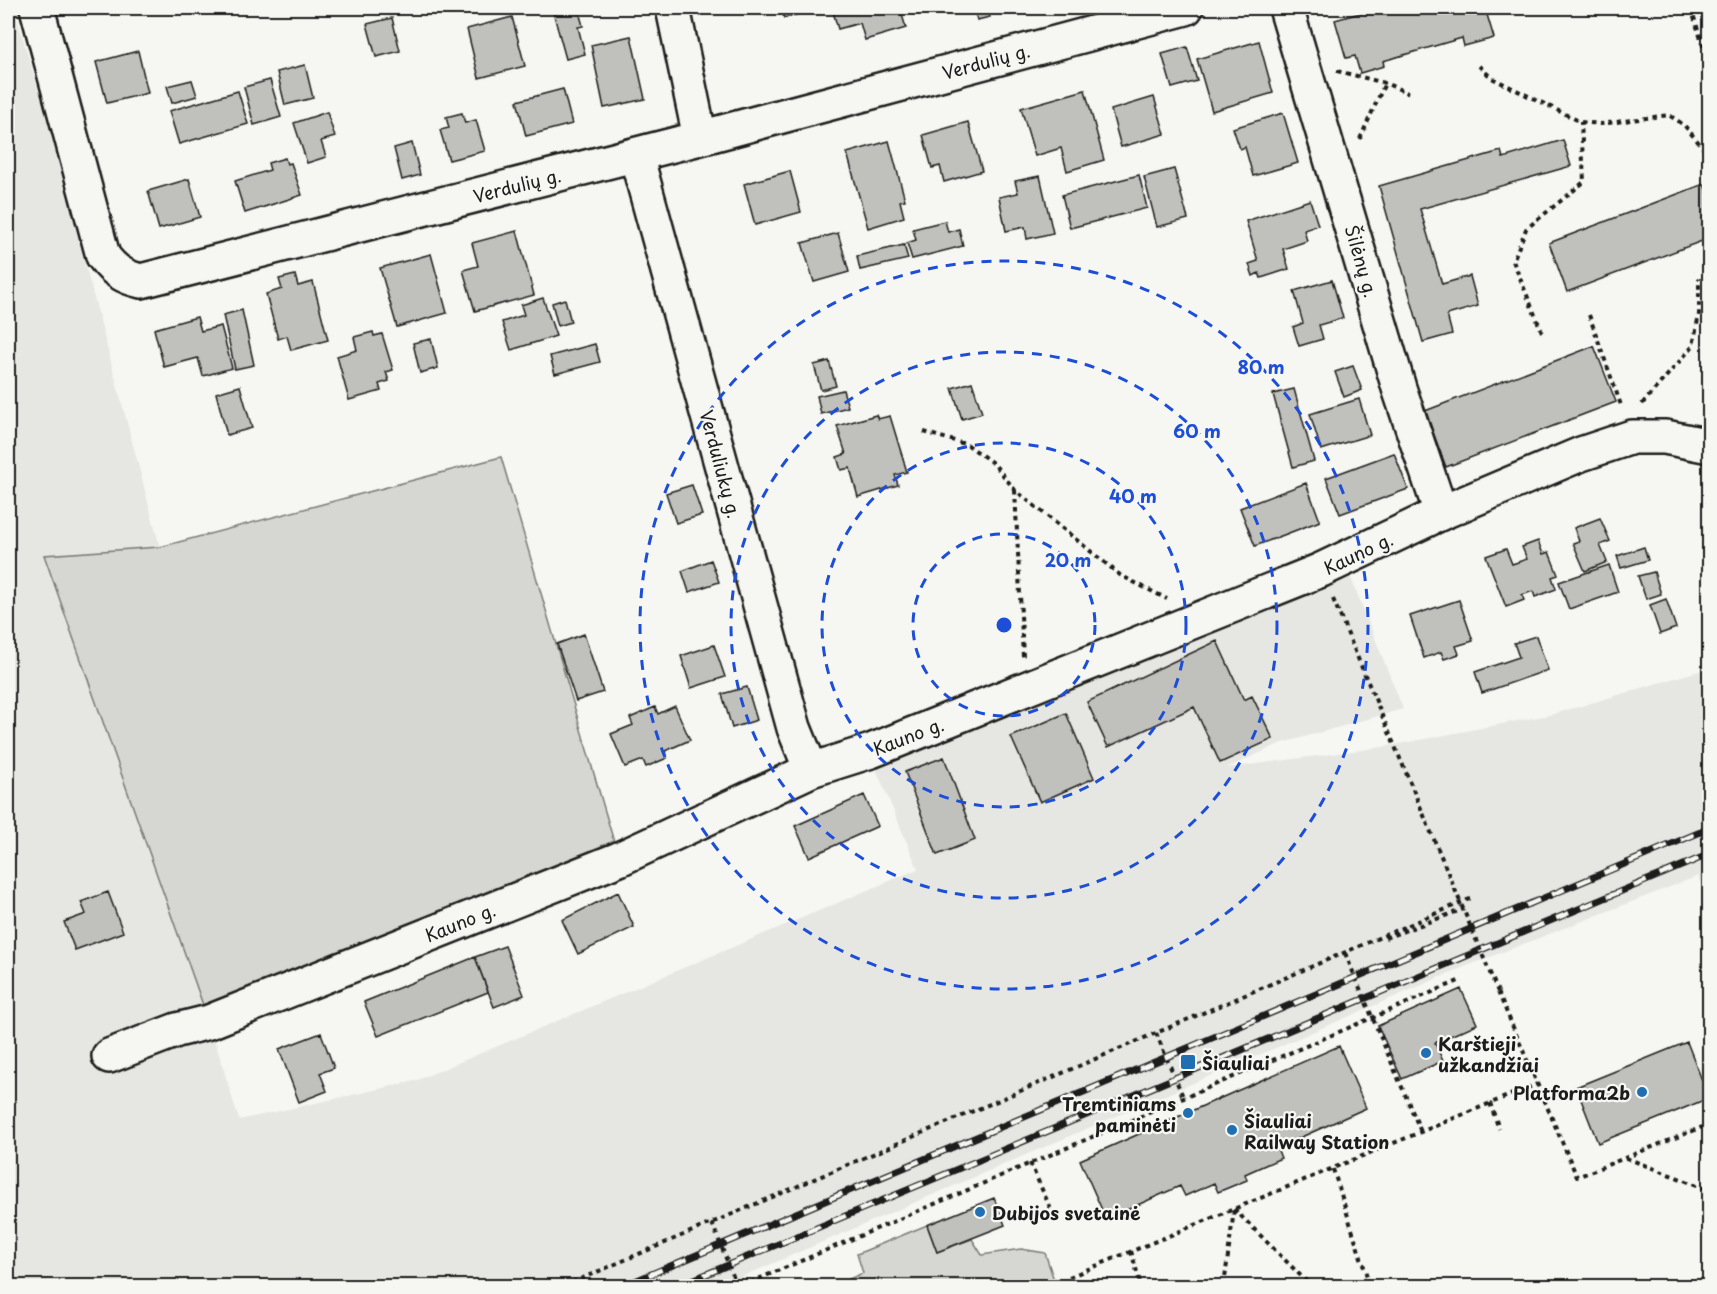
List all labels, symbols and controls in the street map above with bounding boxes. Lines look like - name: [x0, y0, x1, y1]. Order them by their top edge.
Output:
- street label: Verdulių g.: [939, 36, 1033, 86]
- street label: Verdulių g.: [470, 161, 564, 209]
- street label: Šilėnų g.: [1339, 222, 1385, 300]
- text: 80 m: [1237, 353, 1285, 380]
- street label: Verduliukų g.: [694, 407, 748, 521]
- text: 60 m: [1173, 417, 1221, 444]
- text: 40 m: [1109, 482, 1157, 509]
- street label: Kauno g.: [1319, 525, 1397, 581]
- text: 20 m: [1045, 546, 1091, 573]
- centre of rings: [994, 615, 1014, 635]
- street label: Kauno g.: [868, 710, 948, 762]
- street label: Kauno g.: [421, 896, 499, 948]
- place label: Karštieji užkandžiai: [1438, 1030, 1539, 1078]
- marker: Karštieji užkandžiai: [1419, 1046, 1433, 1060]
- place label: Šiauliai: [1202, 1049, 1270, 1076]
- marker: Šiauliai: [1179, 1053, 1197, 1071]
- place label: Platforma2b: [1513, 1079, 1630, 1106]
- marker: Platforma2b: [1635, 1085, 1649, 1099]
- place label: Tremtiniams paminėti: [1062, 1090, 1176, 1138]
- marker: Tremtiniams paminėti: [1181, 1106, 1195, 1120]
- place label: Šiauliai Railway Station: [1244, 1107, 1389, 1155]
- marker: Šiauliai Railway Station: [1225, 1123, 1239, 1137]
- place label: Dubijos svetainė: [992, 1199, 1140, 1226]
- marker: Dubijos svetainė: [973, 1205, 987, 1219]

